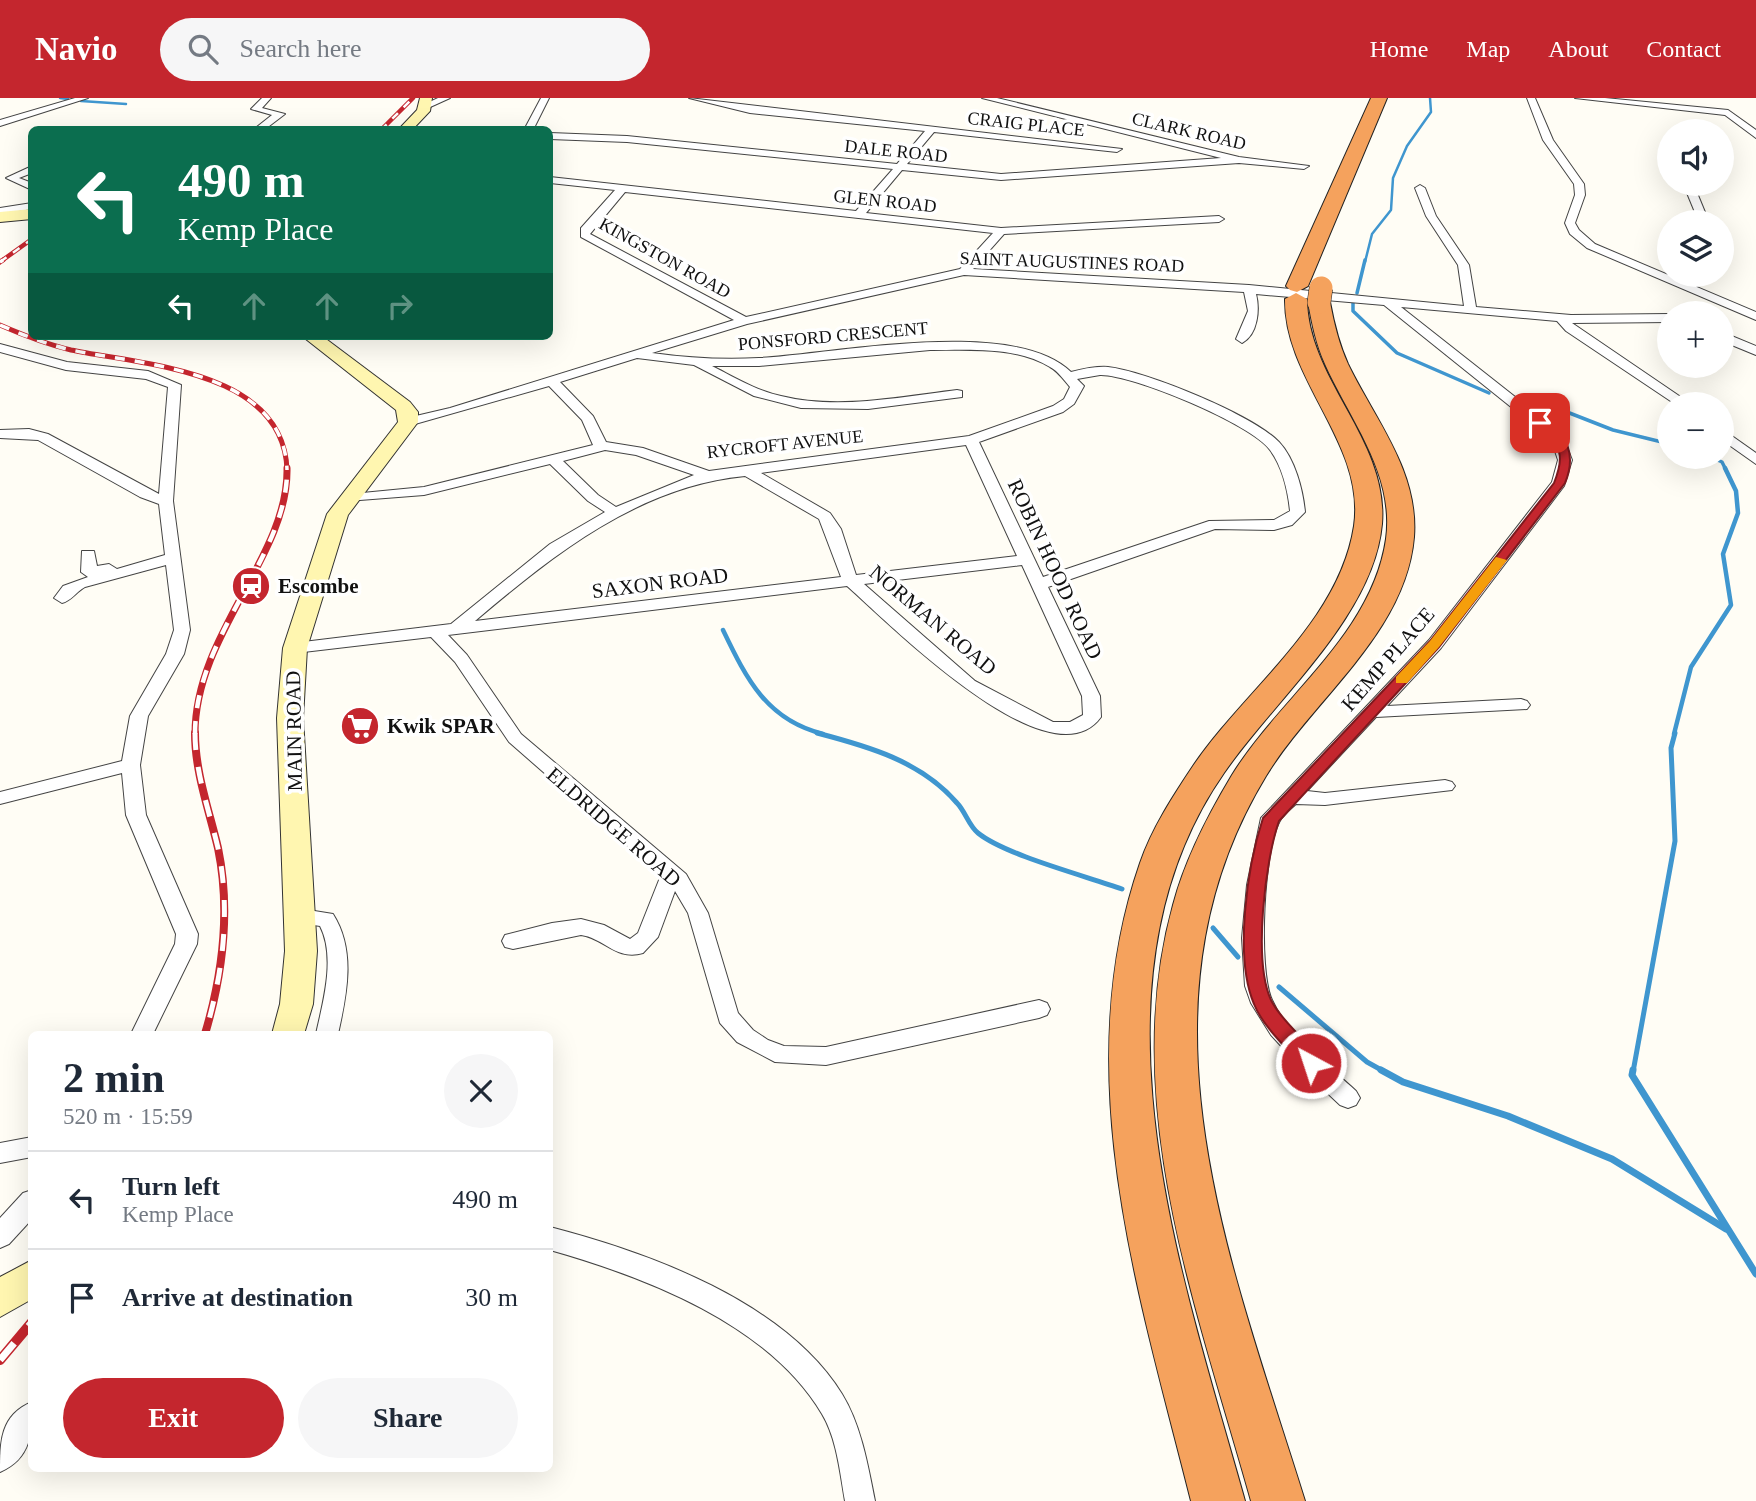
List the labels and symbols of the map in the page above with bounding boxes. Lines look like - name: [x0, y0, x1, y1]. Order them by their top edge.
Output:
- street label: CRAIG PLACE: [967, 108, 1085, 140]
- street label: CLARK ROAD: [1130, 108, 1248, 154]
- street label: DALE ROAD: [843, 136, 949, 166]
- street label: GLEN ROAD: [832, 186, 938, 216]
- street label: KINGSTON ROAD: [596, 214, 734, 302]
- street label: SAINT AUGUSTINES ROAD: [959, 248, 1185, 276]
- street label: PONSFORD CRESCENT: [737, 318, 929, 354]
- pin: [1510, 393, 1570, 453]
- street label: RYCROFT AVENUE: [706, 426, 864, 462]
- street label: ROBIN HOOD ROAD: [1003, 475, 1107, 663]
- street label: NORMAN ROAD: [865, 560, 1001, 680]
- street label: SAXON ROAD: [590, 563, 730, 603]
- station icon: Escombe: [230, 565, 272, 607]
- place label: Escombe: [278, 574, 359, 598]
- street label: KEMP PLACE: [1337, 602, 1439, 716]
- street label: MAIN ROAD: [281, 670, 307, 792]
- supermarket icon: Kwik SPAR: [339, 705, 381, 747]
- place label: Kwik SPAR: [387, 714, 495, 738]
- street label: ELDRIDGE ROAD: [542, 762, 686, 892]
- position arrow: [1274, 1026, 1348, 1100]

